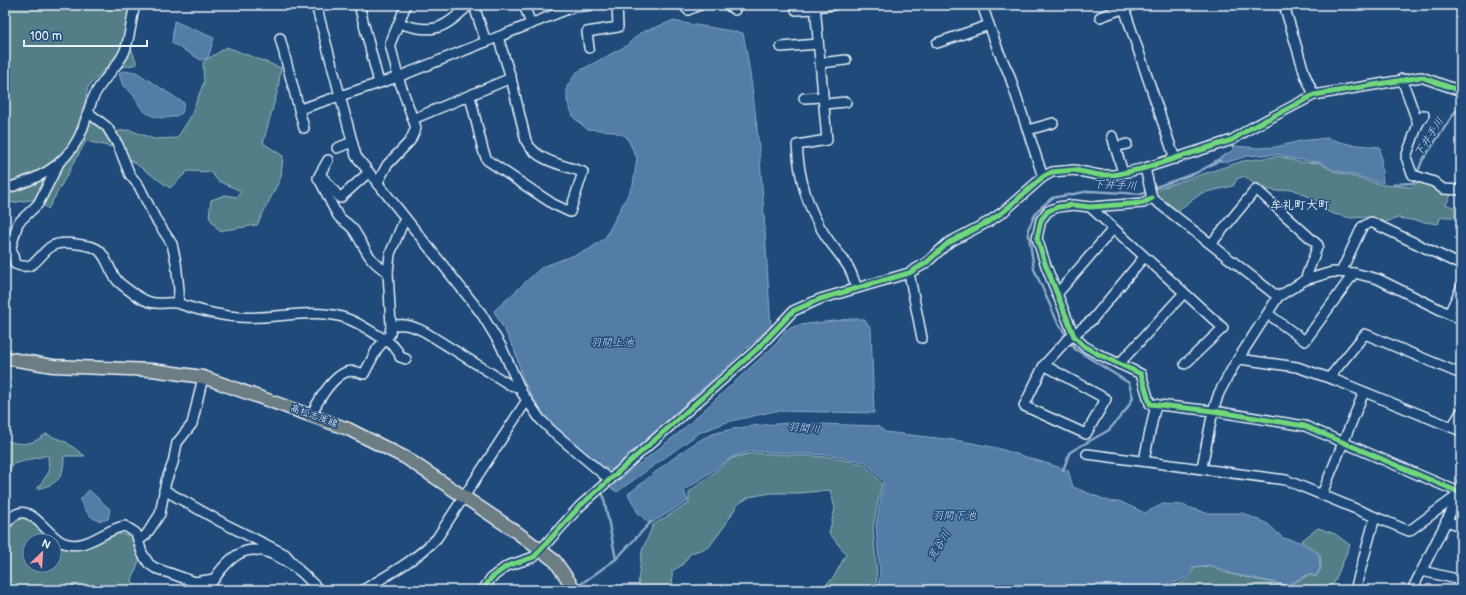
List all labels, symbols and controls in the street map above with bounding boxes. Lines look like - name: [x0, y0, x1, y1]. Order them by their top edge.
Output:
- scale bar: [24, 22, 147, 48]
- text: 100 m: [30, 29, 62, 44]
- water label: 下井手川: [1412, 115, 1446, 159]
- water label: 下井手川: [1093, 178, 1137, 192]
- district label: 牟礼町大町: [1270, 198, 1330, 213]
- water label: 羽間上池: [590, 336, 635, 349]
- street label: 高松志度線: [288, 402, 340, 430]
- water label: 羽間川: [787, 420, 821, 436]
- water label: 羽間下池: [932, 509, 977, 522]
- water label: 荒谷川: [925, 528, 953, 562]
- north arrow: [22, 533, 62, 573]
- text: N: [40, 537, 53, 552]

